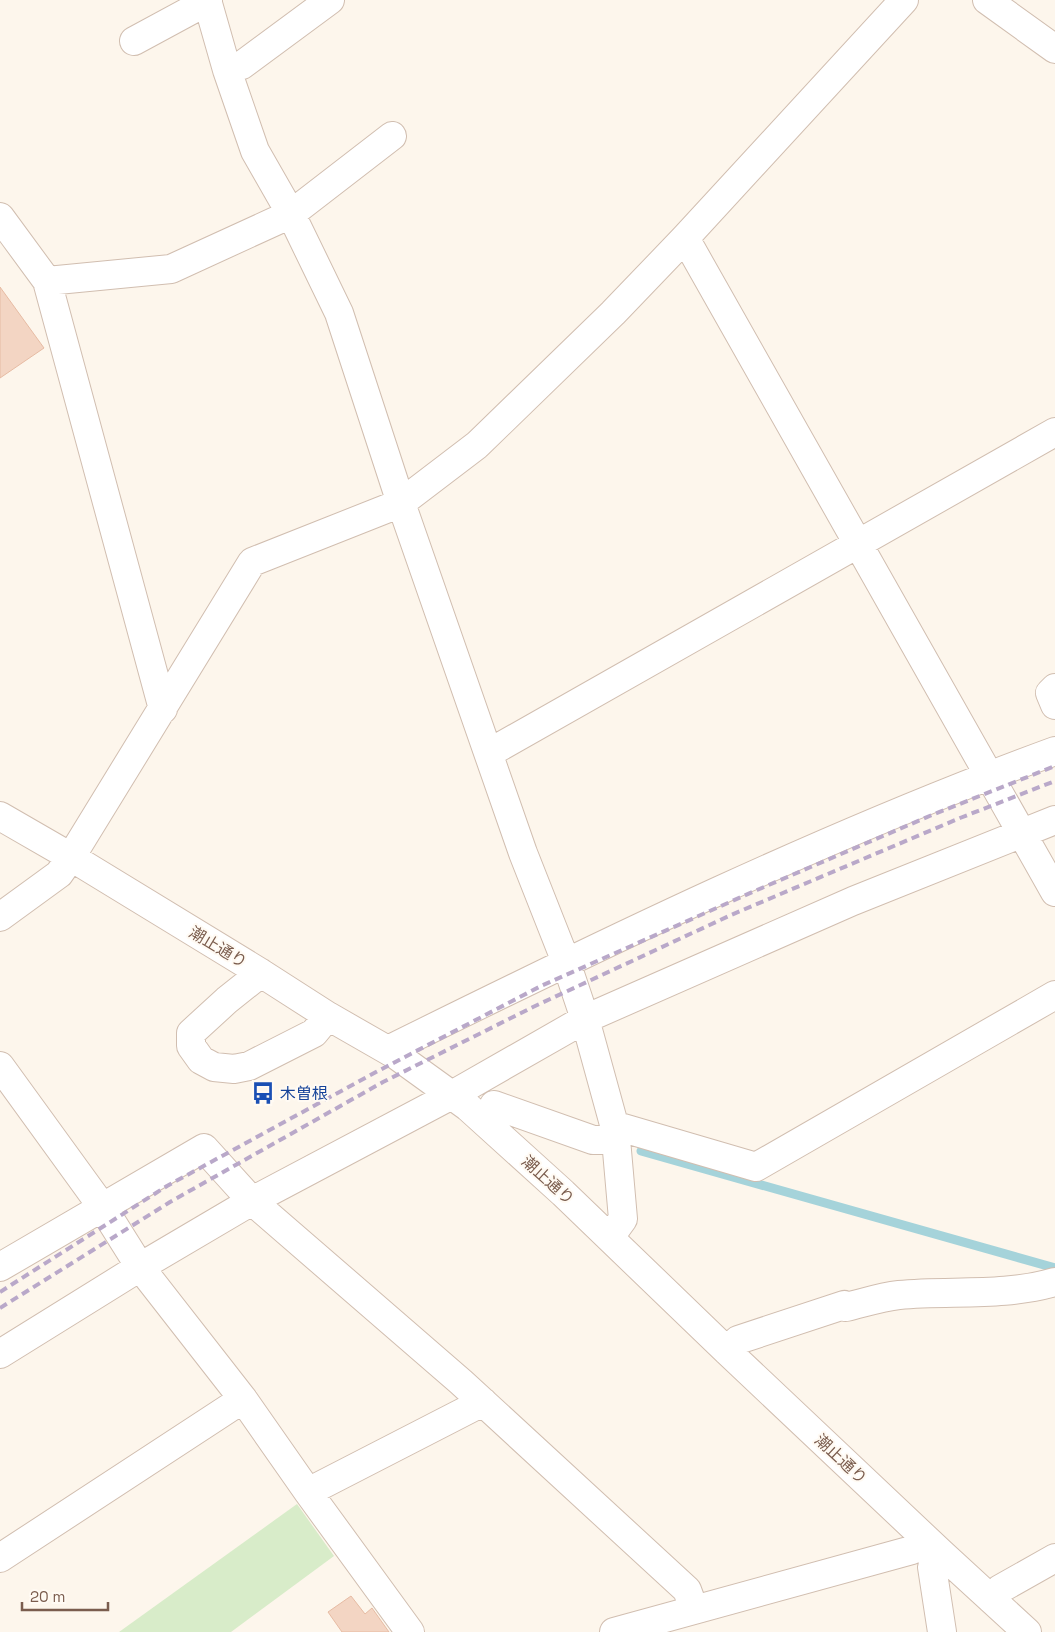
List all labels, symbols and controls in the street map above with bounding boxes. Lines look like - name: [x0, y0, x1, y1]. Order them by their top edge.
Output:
- street label: 潮止通り: [185, 922, 251, 972]
- bus stop icon: 木曽根: [250, 1080, 276, 1106]
- place label: 木曽根: [280, 1083, 328, 1104]
- street label: 潮止通り: [517, 1151, 579, 1209]
- street label: 潮止通り: [810, 1429, 872, 1489]
- scale bar: [22, 1580, 109, 1612]
- text: 20 m: [30, 1587, 65, 1606]

